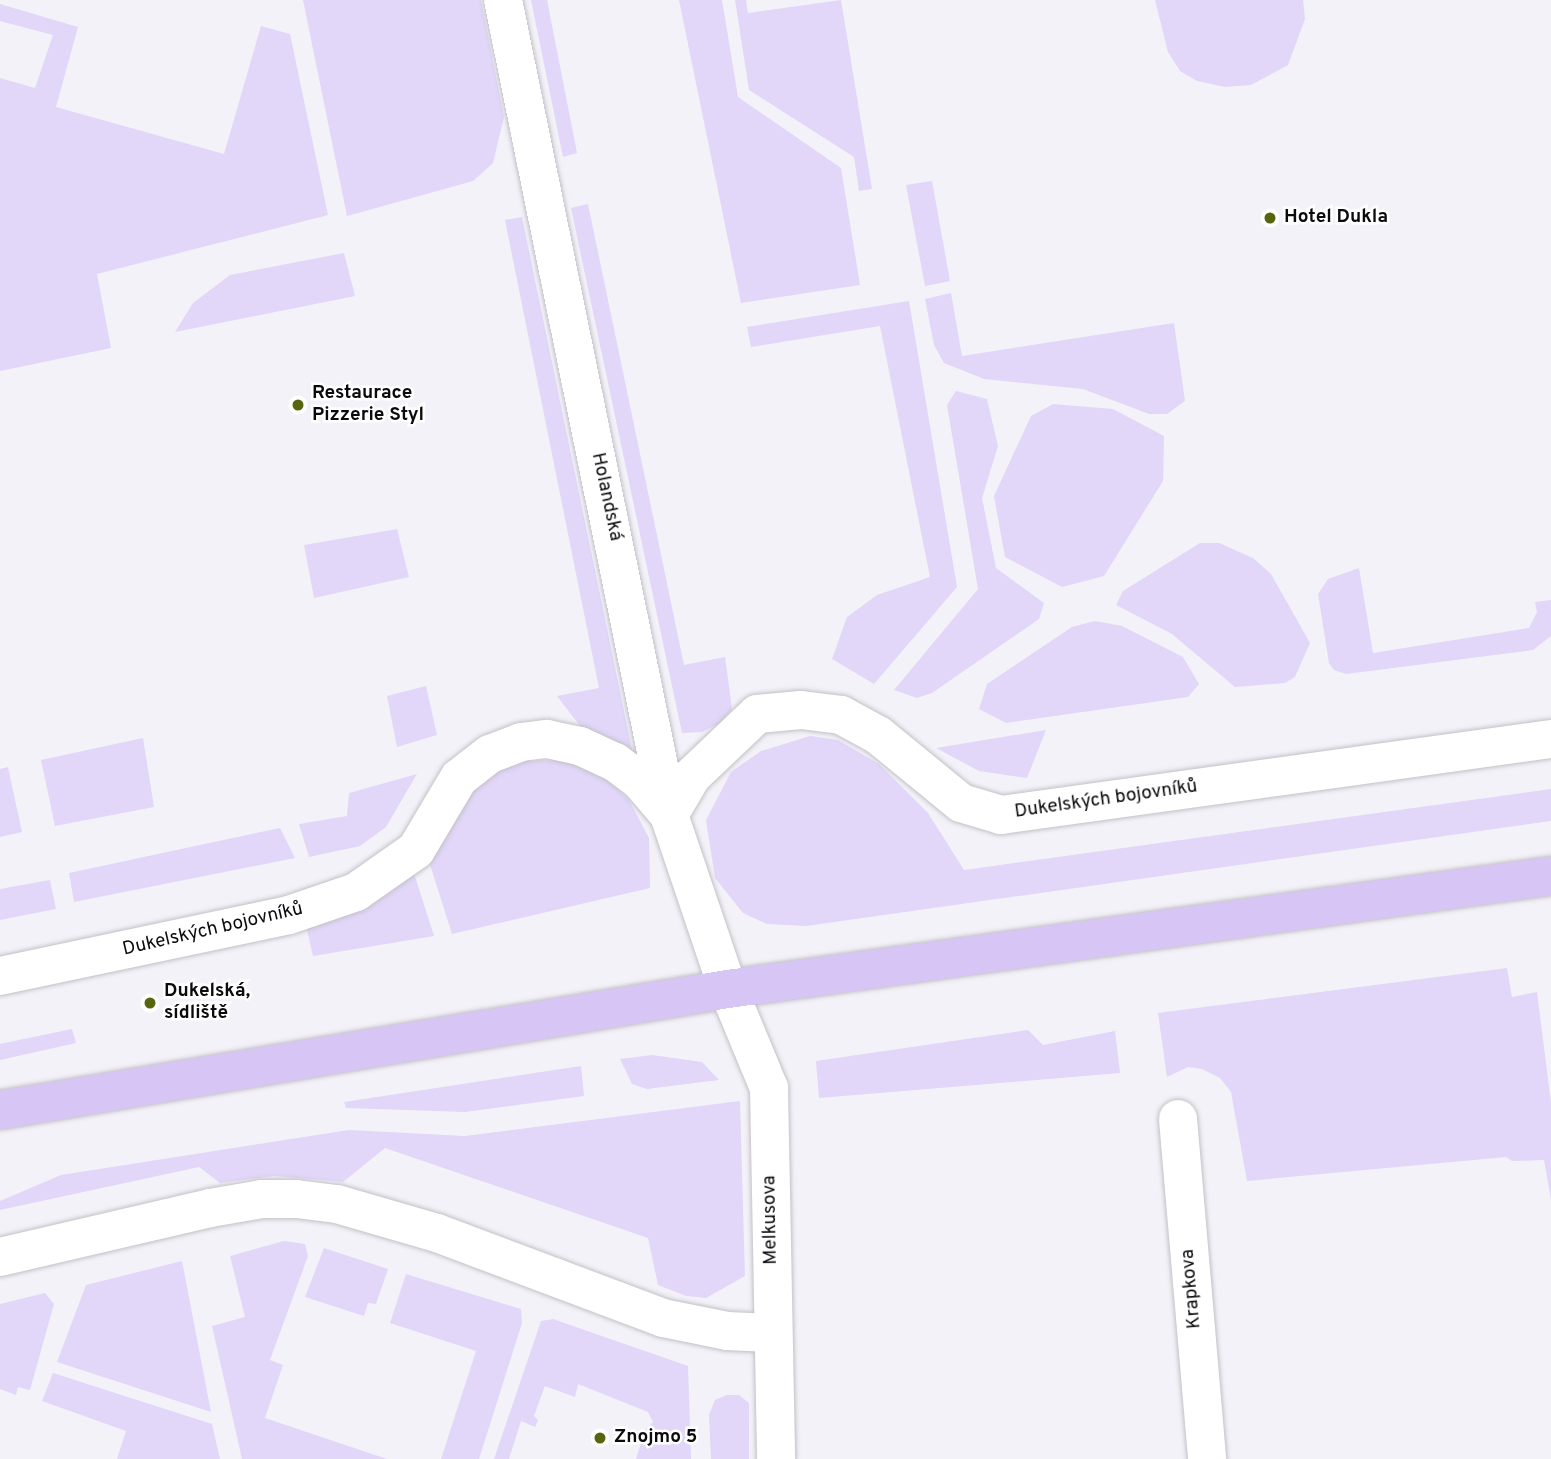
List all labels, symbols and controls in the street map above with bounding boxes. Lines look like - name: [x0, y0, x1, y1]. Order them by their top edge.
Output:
- place label: Hotel Dukla: [1284, 207, 1388, 229]
- marker: Hotel Dukla: [1262, 210, 1278, 226]
- place label: Restaurace Pizzerie Styl: [312, 383, 424, 427]
- marker: Restaurace Pizzerie Styl: [290, 397, 306, 413]
- street label: Holandská: [586, 451, 626, 543]
- street label: Dukelských bojovníků: [1013, 776, 1199, 824]
- street label: Dukelských bojovníků: [121, 898, 305, 962]
- place label: Dukelská, sídliště: [164, 981, 250, 1025]
- marker: Dukelská, sídliště: [142, 995, 158, 1011]
- street label: Melkusova: [759, 1175, 783, 1265]
- street label: Krapkova: [1177, 1248, 1207, 1330]
- place label: Znojmo 5: [614, 1427, 697, 1449]
- marker: Znojmo 5: [592, 1430, 608, 1446]

